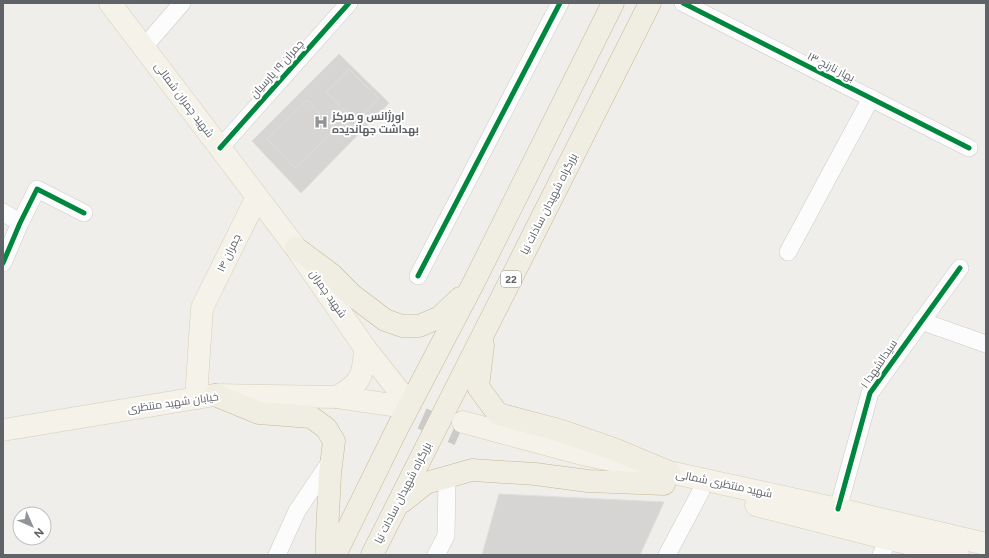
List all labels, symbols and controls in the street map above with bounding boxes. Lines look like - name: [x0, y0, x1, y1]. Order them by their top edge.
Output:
- street label: چمران ۱۹ پارسیان: [248, 37, 306, 101]
- street label: بهار نارنج ۱۳: [805, 50, 857, 85]
- street label: شهید چمران شمالی: [152, 60, 216, 140]
- place label: اورژانس و مرکز بهداشت جهاندیده: [331, 110, 419, 137]
- hospital icon: اورژانس و مرکز بهداشت جهاندیده: [313, 114, 329, 130]
- street label: بزرگراه شهیدان سادات نیا: [518, 151, 580, 257]
- street label: چمران ۱۴: [214, 232, 244, 274]
- street label: شهید چمران: [307, 268, 349, 320]
- road number: 22: [501, 271, 521, 287]
- street label: سیدالشهدا ۱: [858, 337, 900, 391]
- street label: خیابان شهید منتظری: [127, 390, 219, 416]
- street label: بزرگراه شهیدان سادات نیا: [372, 440, 434, 546]
- street label: شهید منتظری شمالی: [675, 467, 773, 501]
- north arrow: [12, 506, 52, 546]
- text: N: [31, 525, 46, 540]

